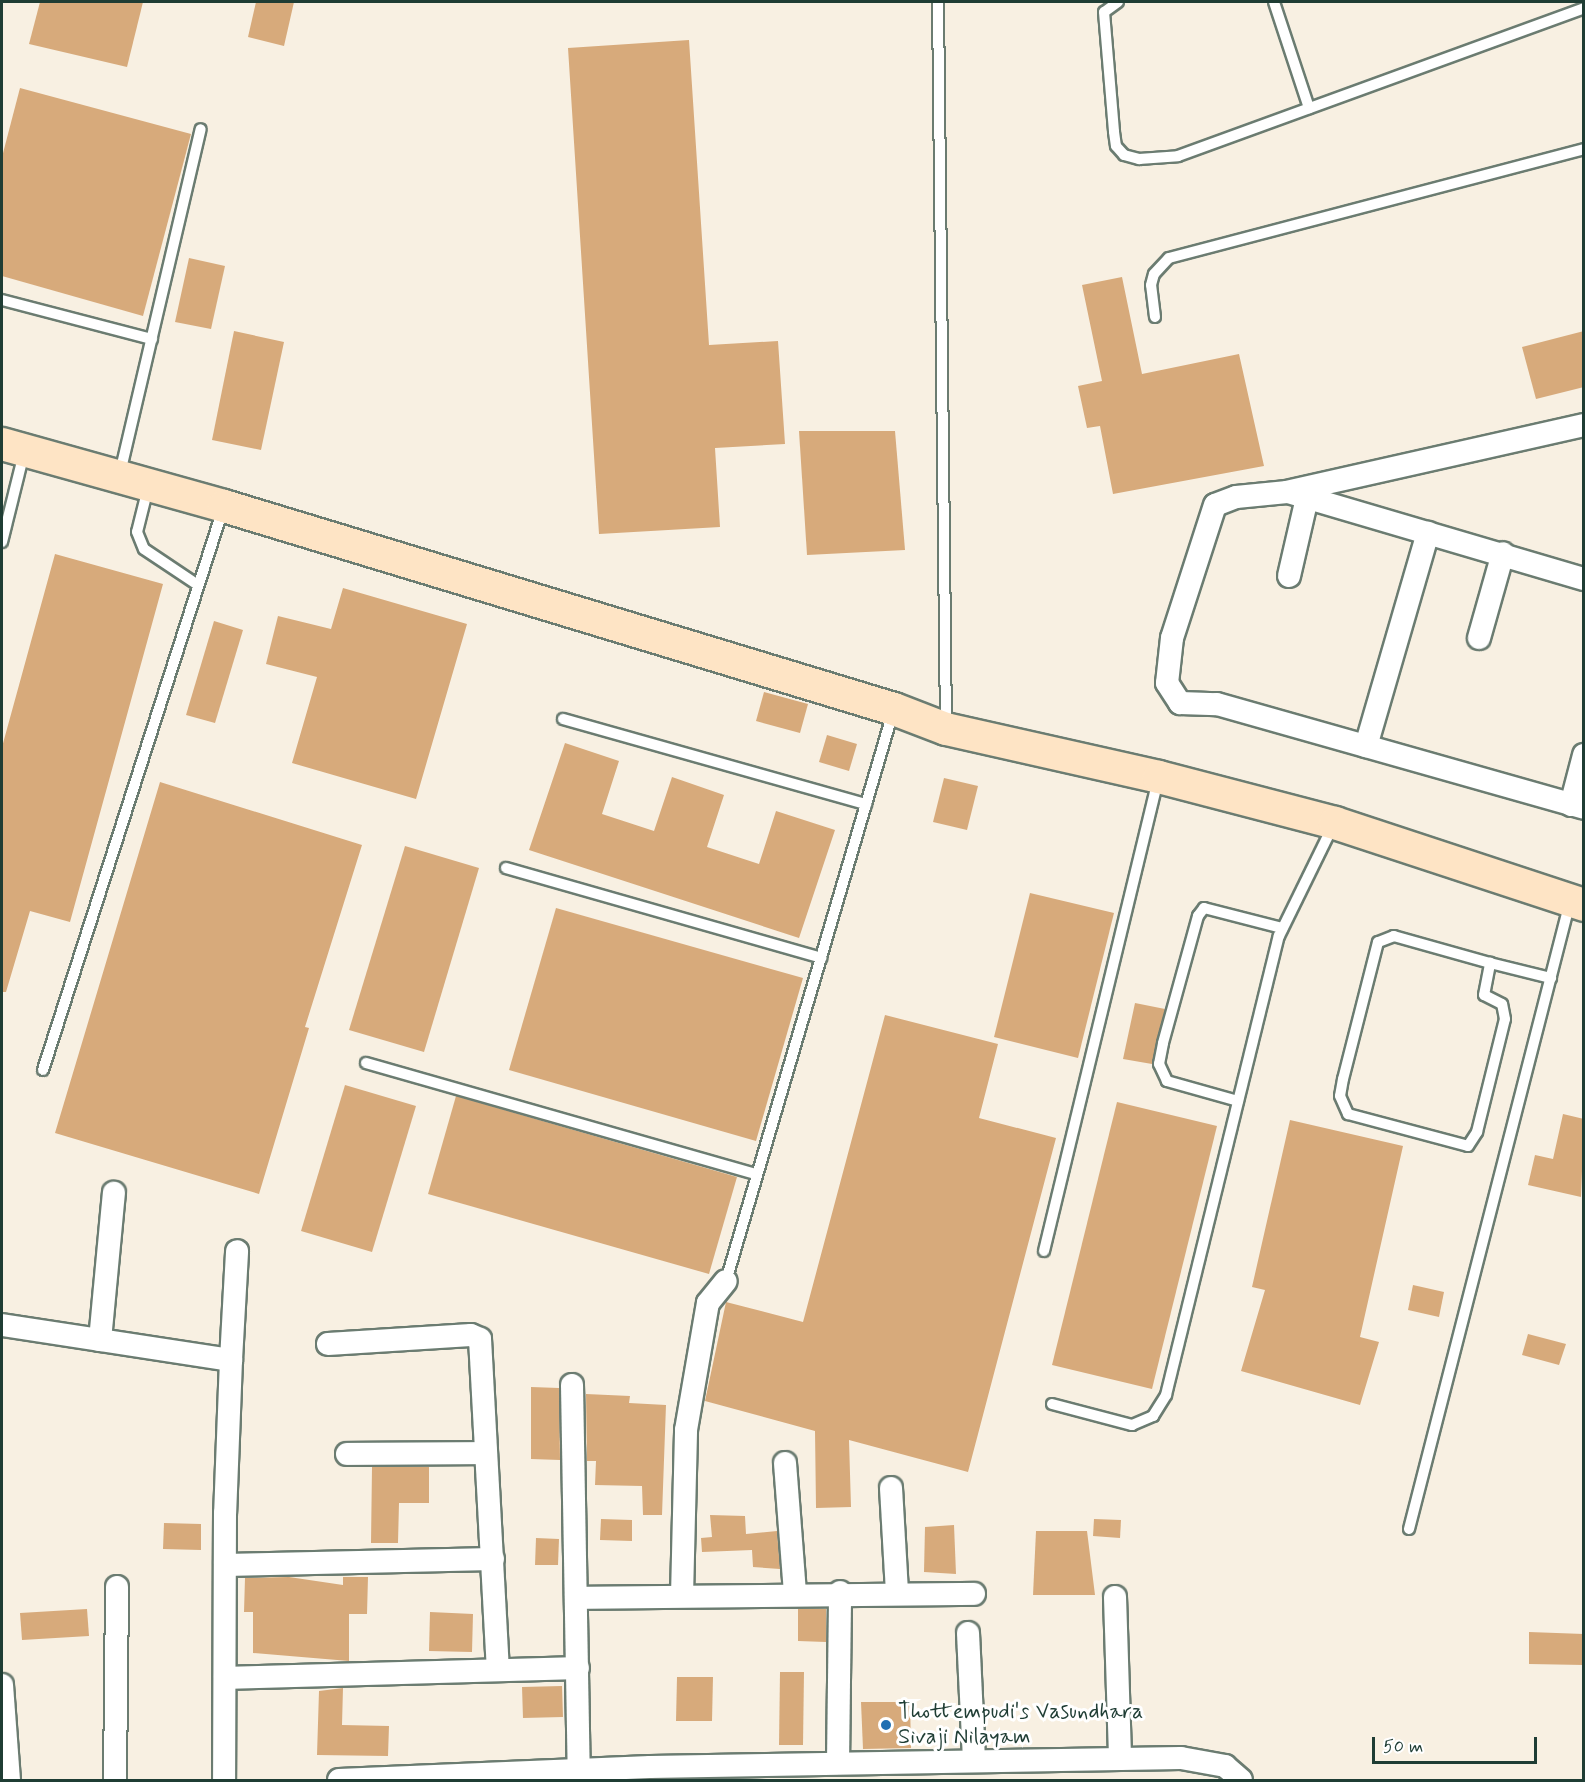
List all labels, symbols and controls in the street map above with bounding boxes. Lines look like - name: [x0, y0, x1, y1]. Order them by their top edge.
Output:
- place label: Thottempudi's Vasundhara Sivaji Nilayam: [898, 1699, 1151, 1750]
- marker: Thottempudi's Vasundhara Sivaji Nilayam: [879, 1718, 893, 1732]
- scale bar: [1375, 1725, 1540, 1763]
- text: 50 m: [1383, 1735, 1423, 1759]

